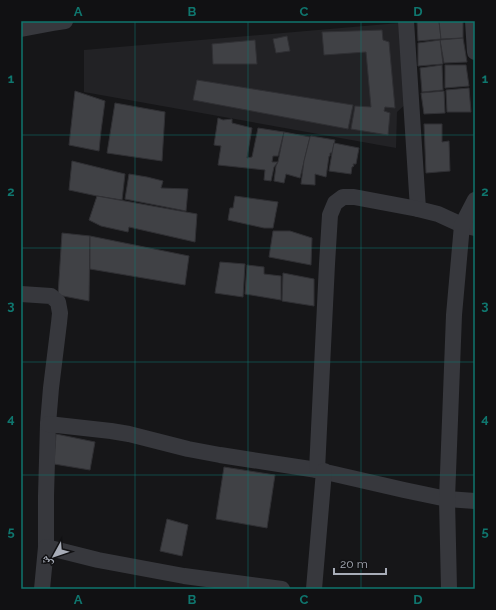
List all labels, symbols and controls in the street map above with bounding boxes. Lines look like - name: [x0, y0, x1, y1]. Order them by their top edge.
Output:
- text: A: [74, 4, 83, 19]
- text: B: [188, 4, 197, 19]
- text: C: [300, 4, 309, 19]
- text: D: [413, 4, 423, 19]
- text: 1: [8, 71, 15, 86]
- text: 1: [482, 71, 489, 86]
- text: 2: [7, 184, 15, 199]
- text: 2: [481, 184, 489, 199]
- text: 3: [7, 298, 15, 313]
- text: 3: [481, 298, 489, 313]
- text: 4: [7, 411, 15, 426]
- text: 4: [481, 411, 489, 426]
- text: 5: [7, 524, 15, 539]
- text: 5: [481, 524, 489, 539]
- north arrow: [34, 536, 74, 576]
- scale bar: [334, 550, 386, 576]
- text: ش: [38, 553, 56, 571]
- text: 20 m: [340, 557, 368, 571]
- text: A: [74, 592, 83, 607]
- text: B: [188, 592, 197, 607]
- text: C: [300, 592, 309, 607]
- text: D: [413, 592, 423, 607]

